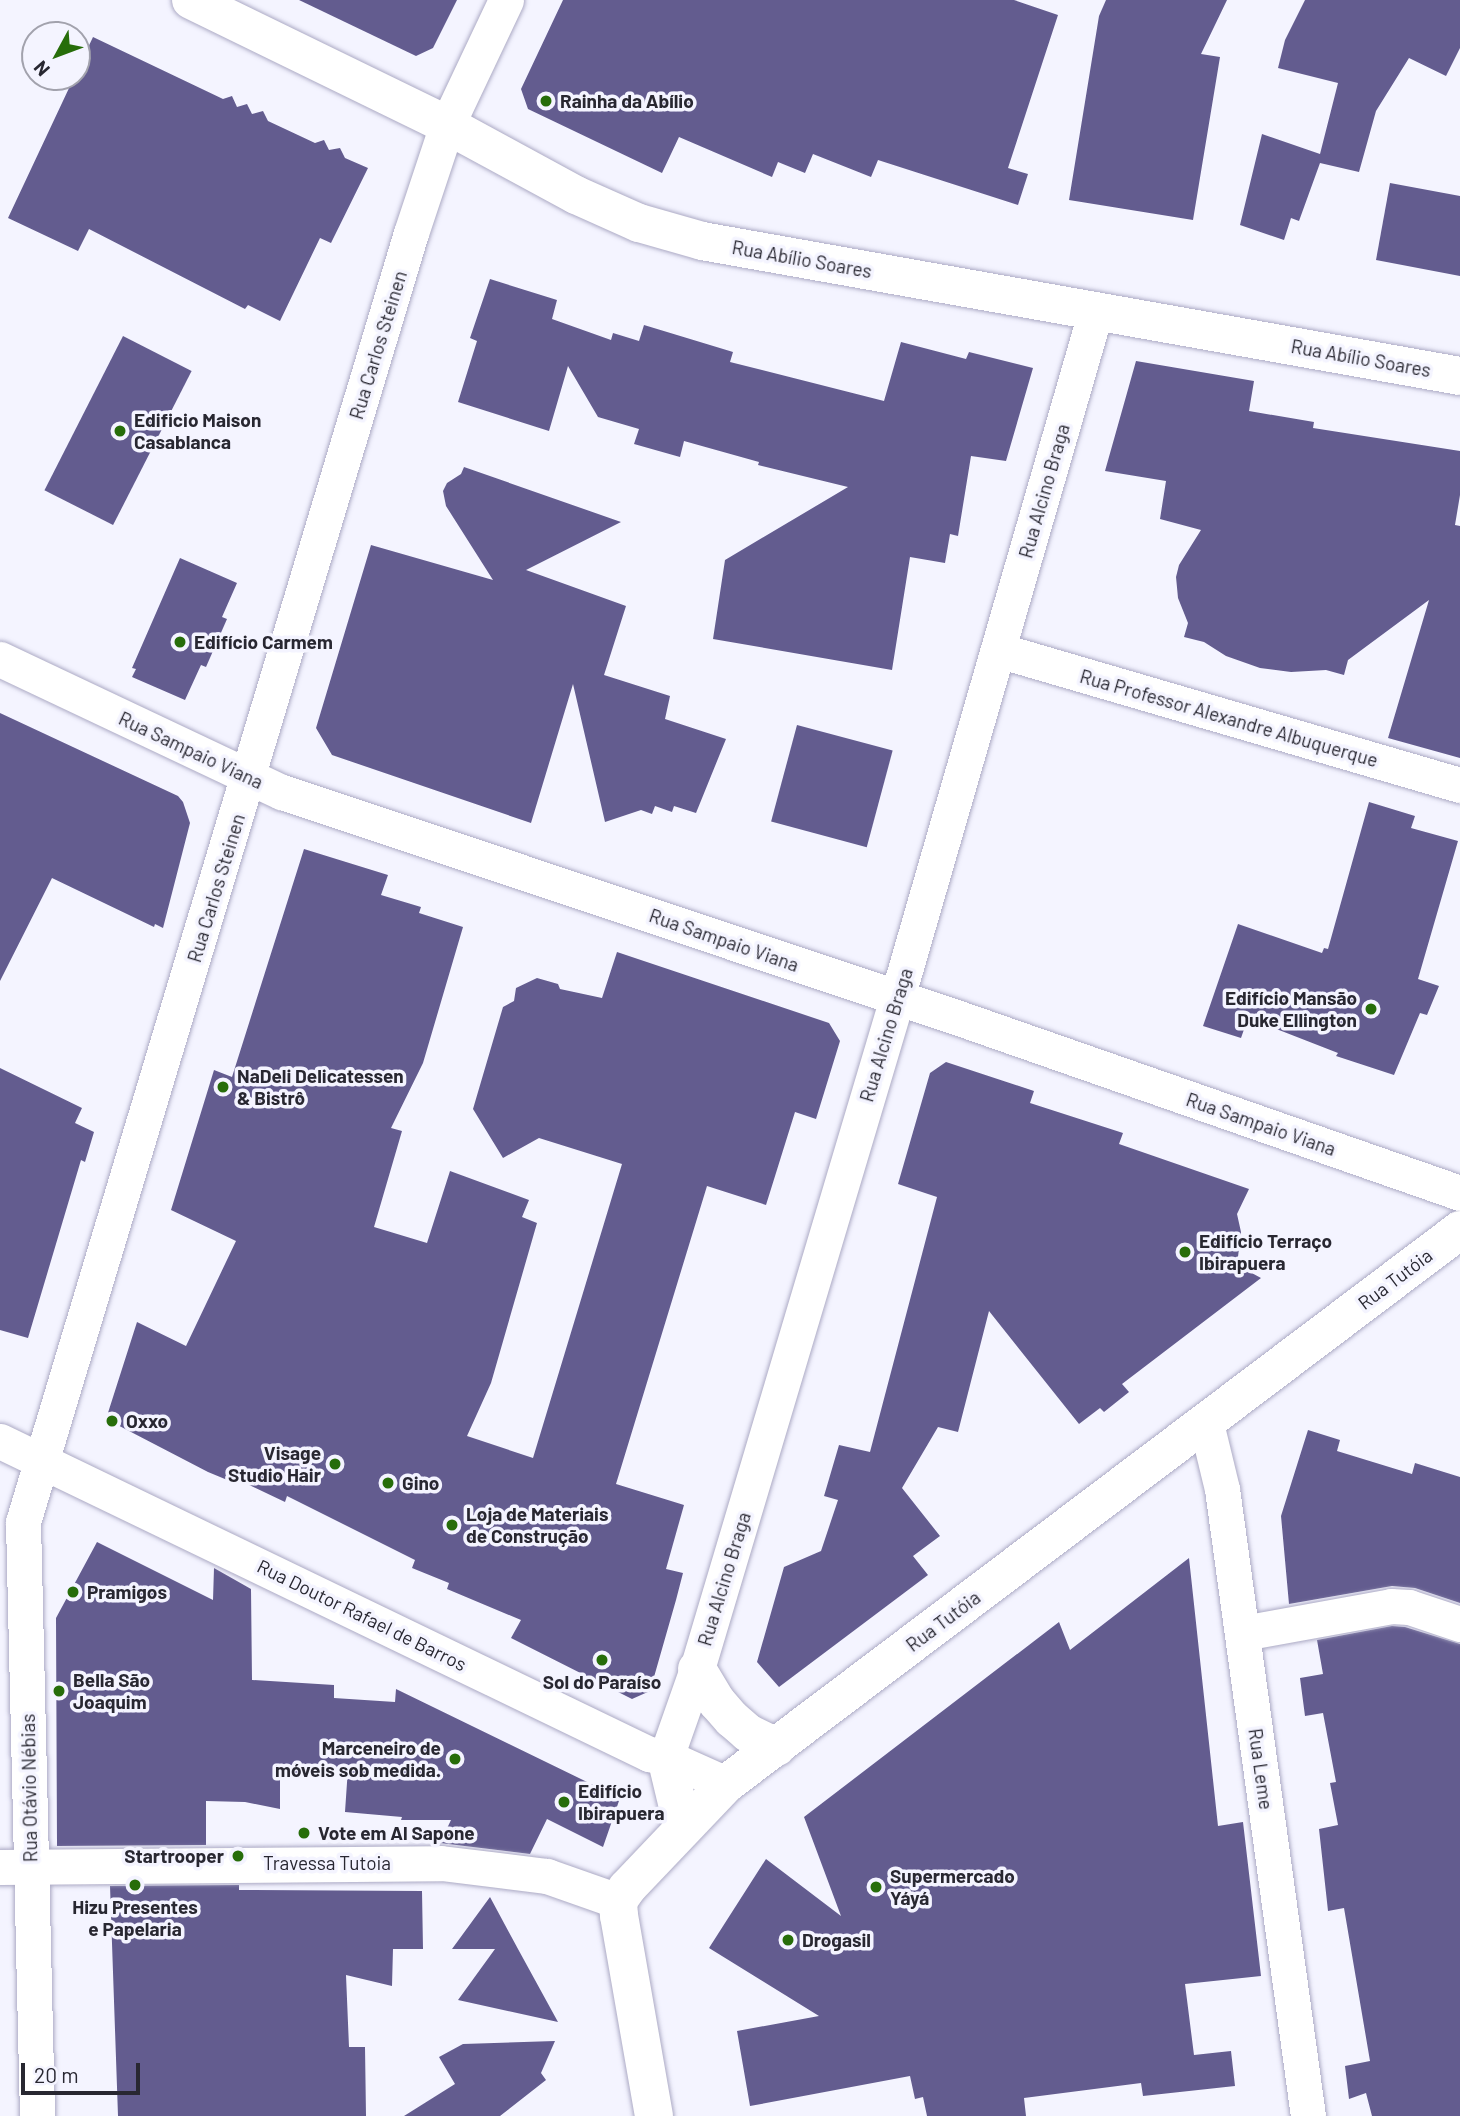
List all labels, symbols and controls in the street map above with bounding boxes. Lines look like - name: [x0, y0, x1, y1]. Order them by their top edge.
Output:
- north arrow: [21, 21, 91, 91]
- text: N: [28, 56, 54, 81]
- place label: Rainha da Abílio: [560, 90, 694, 112]
- marker: Rainha da Abílio: [538, 93, 554, 109]
- street label: Rua Abílio Soares: [730, 235, 874, 283]
- street label: Rua Carlos Steinen: [345, 268, 411, 422]
- street label: Rua Abílio Soares: [1289, 334, 1433, 382]
- place label: Edificio Maison Casablanca: [134, 409, 261, 453]
- street label: Rua Alcino Braga: [1014, 421, 1074, 561]
- marker: Edificio Maison Casablanca: [112, 423, 128, 439]
- place label: Edifício Carmem: [194, 631, 333, 653]
- marker: Edifício Carmem: [172, 634, 188, 650]
- street label: Rua Professor Alexandre Albuquerque: [1077, 664, 1381, 772]
- street label: Rua Sampaio Viana: [115, 707, 267, 793]
- street label: Rua Carlos Steinen: [183, 811, 249, 965]
- street label: Rua Sampaio Viana: [646, 904, 802, 976]
- street label: Rua Alcino Braga: [855, 965, 917, 1105]
- place label: Edifício Mansão Duke Ellington: [1225, 987, 1357, 1031]
- marker: Edifício Mansão Duke Ellington: [1363, 1001, 1379, 1017]
- place label: NaDeli Delicatessen & Bistrô: [237, 1065, 404, 1109]
- marker: NaDeli Delicatessen & Bistrô: [215, 1079, 231, 1095]
- street label: Rua Sampaio Viana: [1183, 1088, 1339, 1160]
- place label: Edifício Terraço Ibirapuera: [1199, 1230, 1332, 1274]
- marker: Edifício Terraço Ibirapuera: [1177, 1244, 1193, 1260]
- street label: Rua Tutóia: [1353, 1244, 1437, 1314]
- place label: Oxxo: [126, 1410, 168, 1432]
- marker: Oxxo: [104, 1413, 120, 1429]
- place label: Visage Studio Hair: [228, 1442, 321, 1486]
- marker: Visage Studio Hair: [327, 1456, 343, 1472]
- place label: Gino: [402, 1472, 439, 1494]
- marker: Gino: [380, 1475, 396, 1491]
- place label: Loja de Materiais de Construção: [466, 1503, 608, 1547]
- street label: Rua Alcino Braga: [693, 1509, 755, 1649]
- marker: Loja de Materiais de Construção: [444, 1517, 460, 1533]
- street label: Rua Doutor Rafael de Barros: [254, 1554, 470, 1676]
- place label: Pramigos: [87, 1581, 167, 1603]
- marker: Pramigos: [65, 1584, 81, 1600]
- street label: Rua Tutóia: [901, 1586, 985, 1656]
- marker: Sol do Paraíso: [594, 1652, 610, 1668]
- place label: Bella São Joaquim: [73, 1669, 150, 1713]
- place label: Sol do Paraíso: [543, 1671, 661, 1693]
- marker: Bella São Joaquim: [51, 1683, 67, 1699]
- street label: Rua Otávio Nébias: [16, 1713, 42, 1863]
- street label: Rua Leme: [1244, 1727, 1278, 1811]
- place label: Marceneiro de móveis sob medida.: [275, 1737, 441, 1781]
- marker: Marceneiro de móveis sob medida.: [447, 1751, 463, 1767]
- place label: Edifício Ibirapuera: [578, 1780, 665, 1824]
- marker: Edifício Ibirapuera: [556, 1794, 572, 1810]
- place label: Vote em Al Sapone: [318, 1822, 475, 1844]
- marker: Vote em Al Sapone: [296, 1825, 312, 1841]
- place label: Startrooper: [124, 1845, 224, 1867]
- marker: Startrooper: [230, 1848, 246, 1864]
- street label: Travessa Tutoia: [263, 1852, 391, 1874]
- place label: Supermercado Yáyá: [890, 1865, 1015, 1909]
- marker: Hizu Presentes e Papelaria: [127, 1877, 143, 1893]
- marker: Supermercado Yáyá: [868, 1879, 884, 1895]
- place label: Hizu Presentes e Papelaria: [72, 1896, 198, 1940]
- place label: Drogasil: [802, 1929, 871, 1951]
- marker: Drogasil: [780, 1932, 796, 1948]
- scale bar: [24, 2050, 144, 2094]
- text: 20 m: [34, 2062, 79, 2087]

